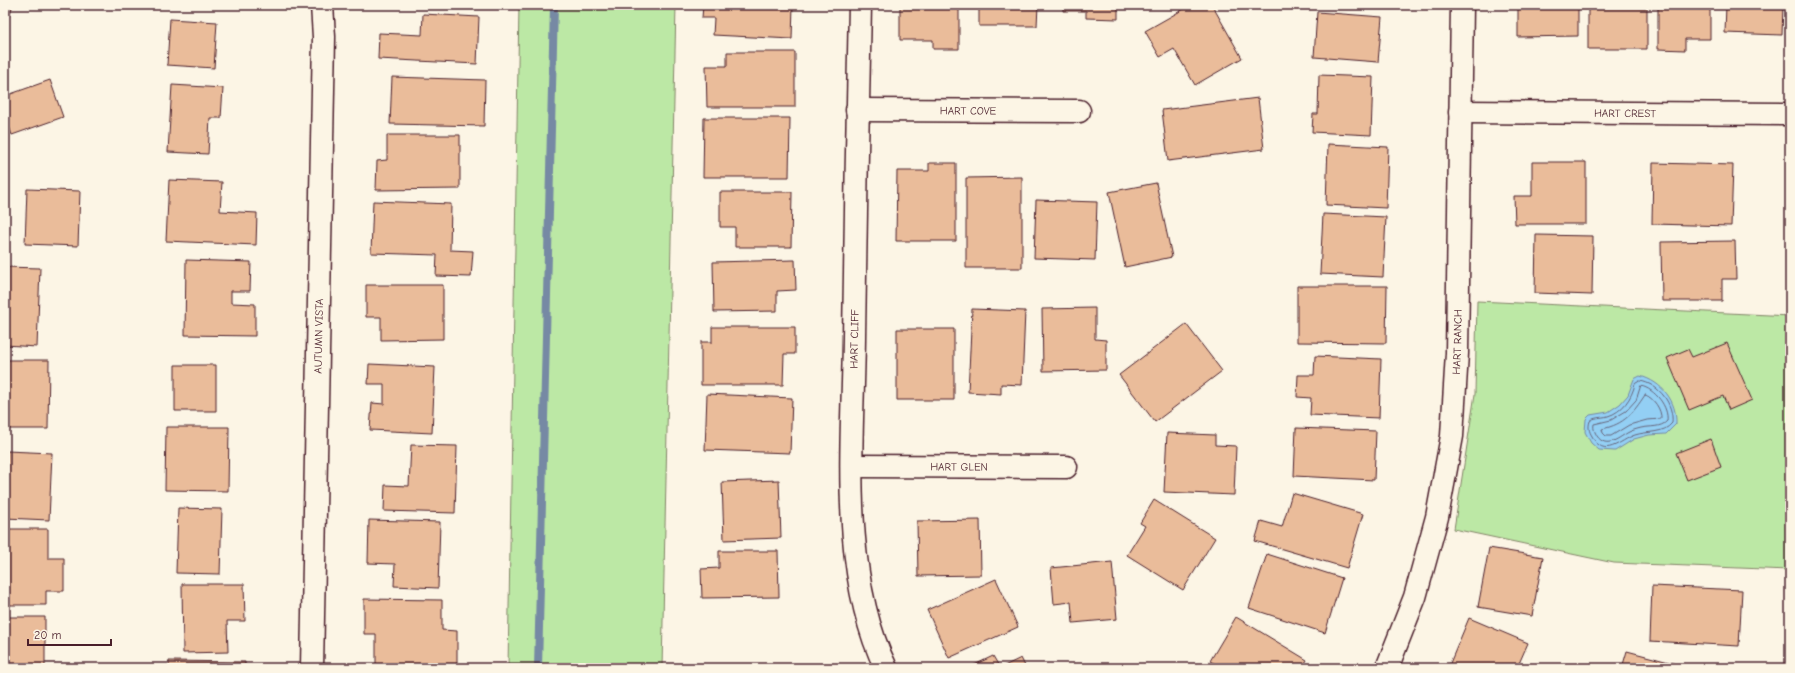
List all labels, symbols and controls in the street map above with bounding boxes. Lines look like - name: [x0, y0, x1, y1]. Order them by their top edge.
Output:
- street label: HART COVE: [940, 104, 997, 118]
- street label: HART CREST: [1594, 107, 1656, 120]
- street label: AUTUMN VISTA: [312, 298, 326, 374]
- street label: HART CLIFF: [847, 308, 862, 369]
- street label: HART RANCH: [1450, 309, 1465, 375]
- street label: HART GLEN: [930, 460, 988, 474]
- scale bar: [28, 621, 111, 647]
- text: 20 m: [34, 628, 62, 642]

